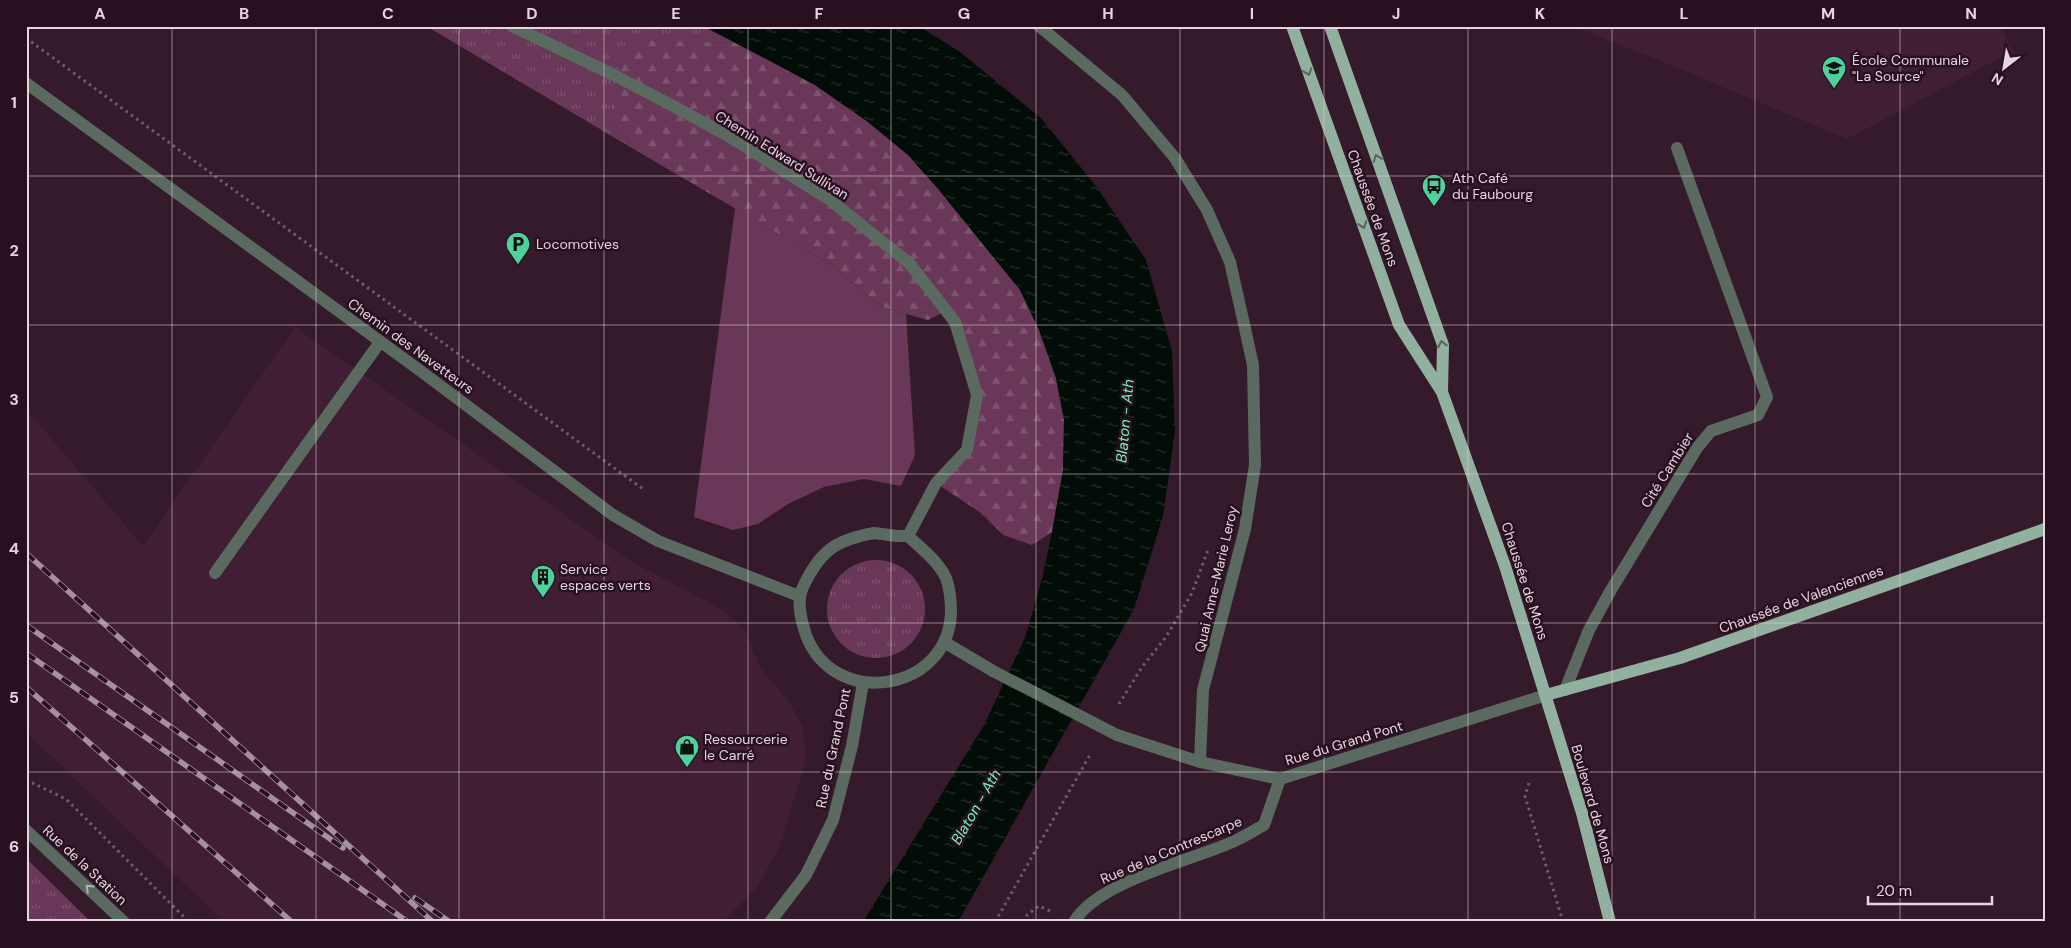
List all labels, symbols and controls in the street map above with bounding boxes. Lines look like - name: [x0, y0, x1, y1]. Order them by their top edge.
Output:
- text: A: [94, 3, 106, 24]
- text: B: [239, 3, 249, 24]
- text: C: [382, 3, 394, 24]
- text: D: [526, 3, 538, 24]
- text: E: [671, 3, 681, 24]
- text: F: [815, 3, 824, 24]
- text: G: [958, 3, 970, 24]
- text: H: [1102, 3, 1114, 24]
- text: I: [1250, 3, 1254, 24]
- text: J: [1392, 3, 1400, 24]
- text: K: [1535, 3, 1546, 24]
- text: L: [1680, 3, 1689, 24]
- text: M: [1821, 3, 1835, 24]
- text: N: [1965, 3, 1977, 24]
- north arrow: [1978, 42, 2028, 92]
- place label: École Communale "La Source": [1852, 51, 1969, 85]
- school or university icon: École Communale "La Source": [1821, 55, 1847, 89]
- one-way arrow: [1302, 67, 1312, 76]
- text: N: [1988, 69, 2006, 89]
- text: 1: [11, 92, 17, 113]
- street label: Chemin Edward Sullivan: [712, 107, 852, 203]
- street label: Chaussée de Mons: [1344, 147, 1402, 269]
- one-way arrow: [1372, 154, 1382, 162]
- place label: Ath Café du Faubourg: [1452, 169, 1533, 203]
- bus stop icon: Ath Café du Faubourg: [1421, 173, 1447, 207]
- one-way arrow: [1357, 220, 1367, 229]
- parking icon: Locomotives: [505, 231, 531, 265]
- place label: Locomotives: [536, 235, 619, 253]
- text: 2: [9, 240, 19, 261]
- street label: Chemin des Navetteurs: [344, 294, 478, 398]
- one-way arrow: [1437, 339, 1447, 348]
- water label: Blaton - Ath: [1111, 378, 1139, 464]
- text: 3: [9, 389, 19, 410]
- street label: Cité Cambier: [1637, 429, 1697, 511]
- street label: Quai Anne-Marie Leroy: [1190, 504, 1242, 654]
- street label: Chaussée de Mons: [1497, 520, 1553, 642]
- text: 4: [9, 538, 19, 559]
- place label: Service espaces verts: [560, 560, 651, 594]
- street label: Chaussée de Valenciennes: [1716, 561, 1886, 637]
- building icon: Service espaces verts: [530, 564, 556, 598]
- street label: Rue du Grand Pont: [812, 686, 854, 810]
- text: 5: [9, 687, 19, 708]
- street label: Rue du Grand Pont: [1283, 717, 1405, 769]
- place label: Ressourcerie le Carré: [704, 730, 788, 764]
- shop icon: Ressourcerie le Carré: [674, 734, 700, 768]
- street label: Boulevard de Mons: [1567, 742, 1619, 866]
- water label: Blaton - Ath: [946, 765, 1006, 848]
- street label: Rue de la Contrescarpe: [1097, 812, 1245, 888]
- street label: Rue de la Station: [39, 821, 131, 909]
- text: 6: [9, 836, 19, 857]
- scale bar: [1868, 873, 1992, 905]
- text: 20 m: [1876, 881, 1912, 901]
- one-way arrow: [86, 885, 95, 894]

